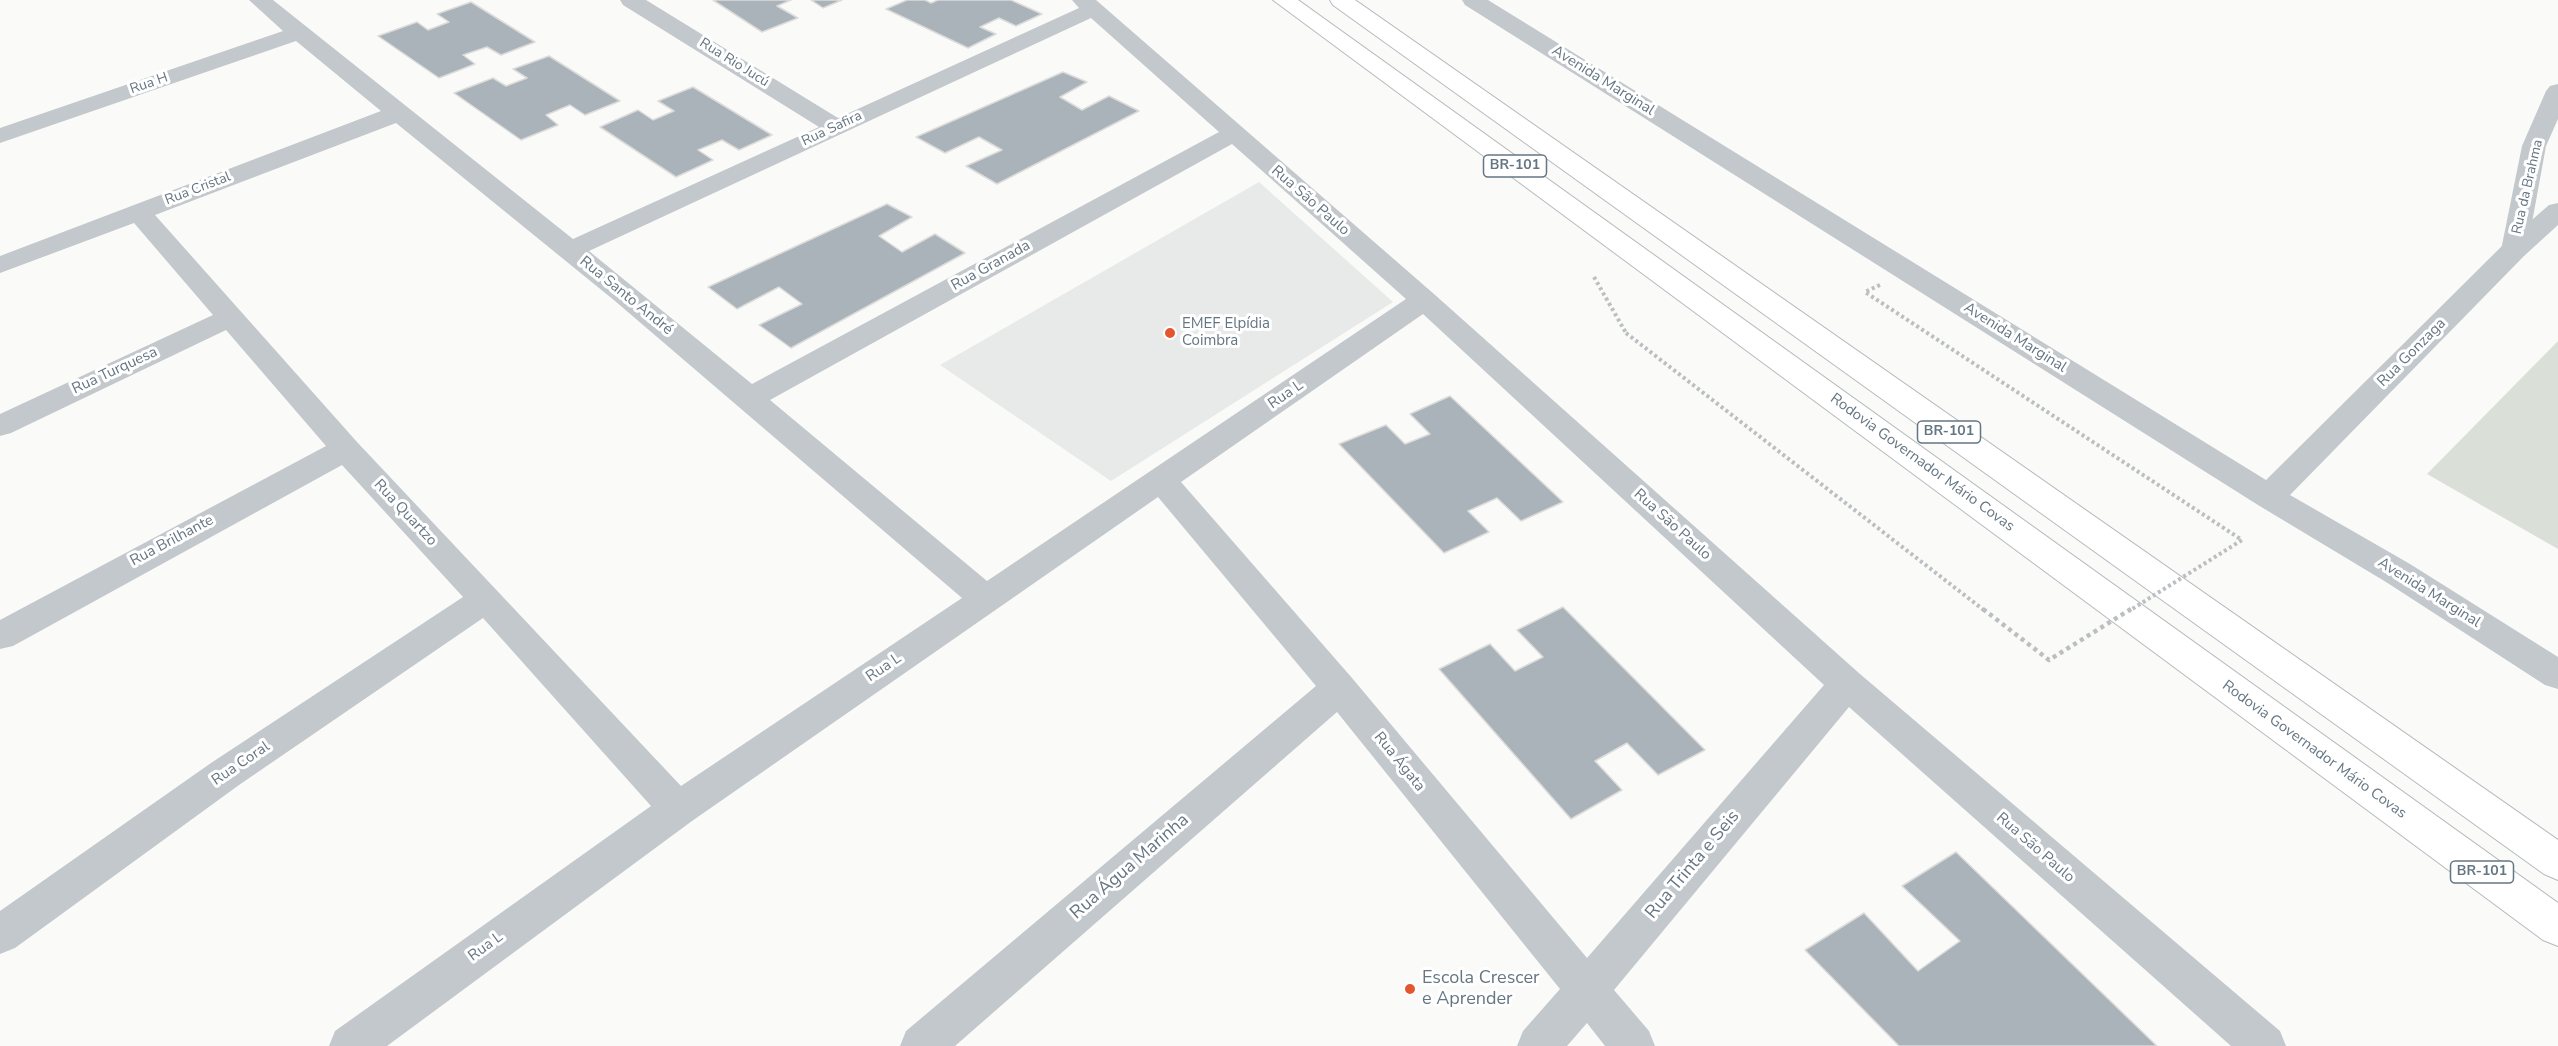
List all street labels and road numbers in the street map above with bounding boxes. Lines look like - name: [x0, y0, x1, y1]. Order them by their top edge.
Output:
- street label: Rua Rio Jucú: [696, 35, 772, 91]
- street label: Avenida Marginal: [1548, 42, 1658, 120]
- street label: Rua H: [128, 70, 170, 98]
- street label: Rua Safira: [799, 108, 865, 150]
- street label: Rua da Brahma: [2509, 138, 2547, 236]
- road number: BR-101: [1484, 155, 1546, 177]
- street label: Rua São Paulo: [1267, 162, 1353, 240]
- street label: Rua Cristal: [163, 169, 233, 209]
- street label: Rua Granada: [948, 237, 1034, 295]
- street label: Rua Santo André: [576, 253, 676, 339]
- street label: Avenida Marginal: [1960, 299, 2070, 377]
- street label: Rua Gonzaga: [2374, 315, 2450, 391]
- street label: Rua Turquesa: [69, 343, 161, 399]
- street label: Rua L: [1265, 377, 1307, 413]
- street label: Rodovia Governador Mário Covas: [1826, 390, 2018, 536]
- road number: BR-101: [1918, 421, 1980, 443]
- street label: Rua Quartzo: [370, 476, 440, 550]
- street label: Rua São Paulo: [1630, 486, 1714, 564]
- street label: Rua Brilhante: [127, 511, 217, 571]
- street label: Avenida Marginal: [2374, 554, 2484, 632]
- street label: Rua L: [863, 650, 905, 686]
- street label: Rodovia Governador Mário Covas: [2218, 677, 2410, 823]
- street label: Rua Ágata: [1370, 729, 1428, 795]
- street label: Rua Coral: [209, 738, 273, 790]
- street label: Rua Trinta e Seis: [1641, 806, 1745, 924]
- street label: Rua São Paulo: [1992, 809, 2078, 887]
- street label: Rua Água Marinha: [1066, 810, 1194, 924]
- road number: BR-101: [2450, 861, 2514, 883]
- street label: Rua L: [465, 928, 507, 966]

